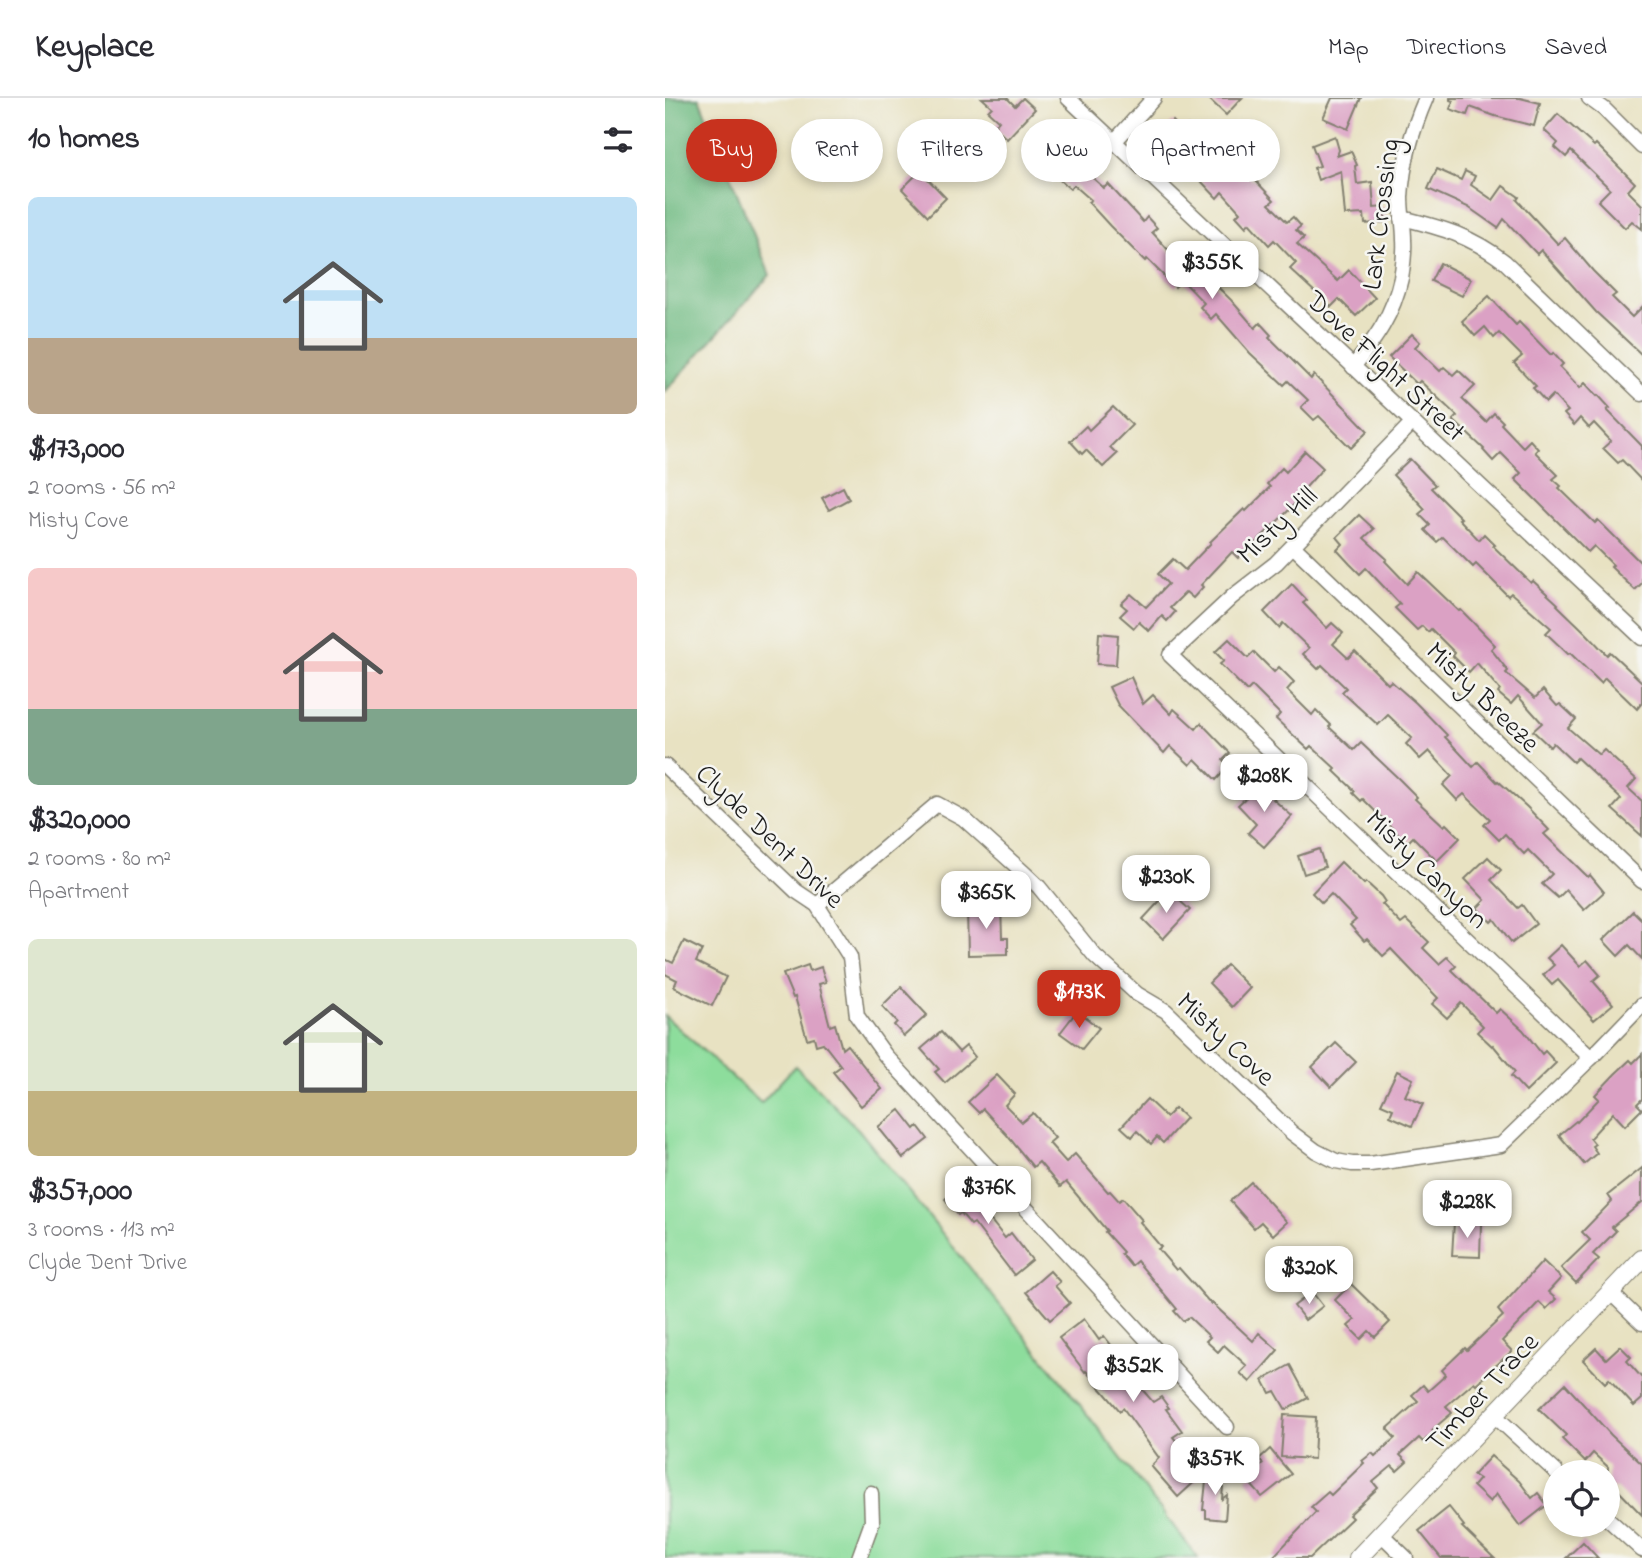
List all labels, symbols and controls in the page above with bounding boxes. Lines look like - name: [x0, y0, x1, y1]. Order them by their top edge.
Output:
- text: Keyplace: [35, 24, 154, 72]
- text: Map: [1328, 31, 1369, 66]
- text: Directions: [1407, 31, 1506, 66]
- text: Saved: [1544, 31, 1607, 66]
- text: 10 homes: [28, 118, 140, 162]
- chip: Buy: [686, 119, 777, 182]
- chip: Rent: [791, 119, 883, 182]
- chip: Filters: [897, 119, 1007, 182]
- chip: New: [1021, 119, 1112, 182]
- chip: Apartment: [1126, 119, 1280, 182]
- icon: filters: [599, 121, 637, 159]
- street label: Lark Crossing: [1353, 136, 1412, 292]
- pin: $355K: [1163, 242, 1261, 301]
- icon: home: [270, 243, 396, 369]
- text: $355K: [1182, 247, 1242, 280]
- street label: Dove Flight Street: [1295, 282, 1474, 453]
- text: $173,000: [28, 428, 124, 472]
- text: 2 rooms · 56 m²: [28, 472, 176, 505]
- street label: Misty Hill: [1228, 478, 1329, 575]
- text: Misty Cove: [28, 505, 129, 538]
- icon: home: [270, 614, 396, 740]
- street label: Misty Breeze: [1415, 633, 1548, 764]
- pin: $208K: [1215, 754, 1313, 814]
- street label: Clyde Dent Drive: [685, 756, 853, 920]
- text: $208K: [1236, 760, 1292, 793]
- text: $320,000: [28, 799, 130, 843]
- street label: Misty Canyon: [1355, 801, 1496, 940]
- text: 2 rooms · 80 m²: [28, 843, 171, 876]
- pin: $230K: [1117, 856, 1215, 915]
- text: $230K: [1138, 861, 1194, 894]
- pin: $365K: [937, 872, 1035, 931]
- text: Apartment: [28, 876, 129, 909]
- text: $365K: [957, 877, 1015, 910]
- pin: $173K: [1030, 970, 1128, 1030]
- text: $173K: [1053, 976, 1105, 1009]
- street label: Misty Cove: [1166, 984, 1284, 1098]
- icon: home: [270, 985, 396, 1111]
- pin: $376K: [939, 1166, 1037, 1226]
- text: $357,000: [28, 1170, 132, 1214]
- text: $376K: [961, 1172, 1015, 1205]
- pin: $228K: [1418, 1180, 1516, 1240]
- text: $228K: [1439, 1186, 1495, 1219]
- text: 3 rooms · 113 m²: [28, 1214, 175, 1247]
- pin: $320K: [1260, 1246, 1358, 1306]
- text: Clyde Dent Drive: [28, 1247, 187, 1280]
- text: $320K: [1281, 1252, 1337, 1285]
- street label: Timber Trace: [1417, 1324, 1550, 1462]
- pin: $352K: [1084, 1344, 1182, 1404]
- text: $352K: [1103, 1350, 1163, 1383]
- pin: $357K: [1166, 1438, 1264, 1497]
- text: $357K: [1186, 1443, 1244, 1476]
- map controls: [1543, 1460, 1620, 1537]
- button: locate: [1543, 1460, 1620, 1537]

